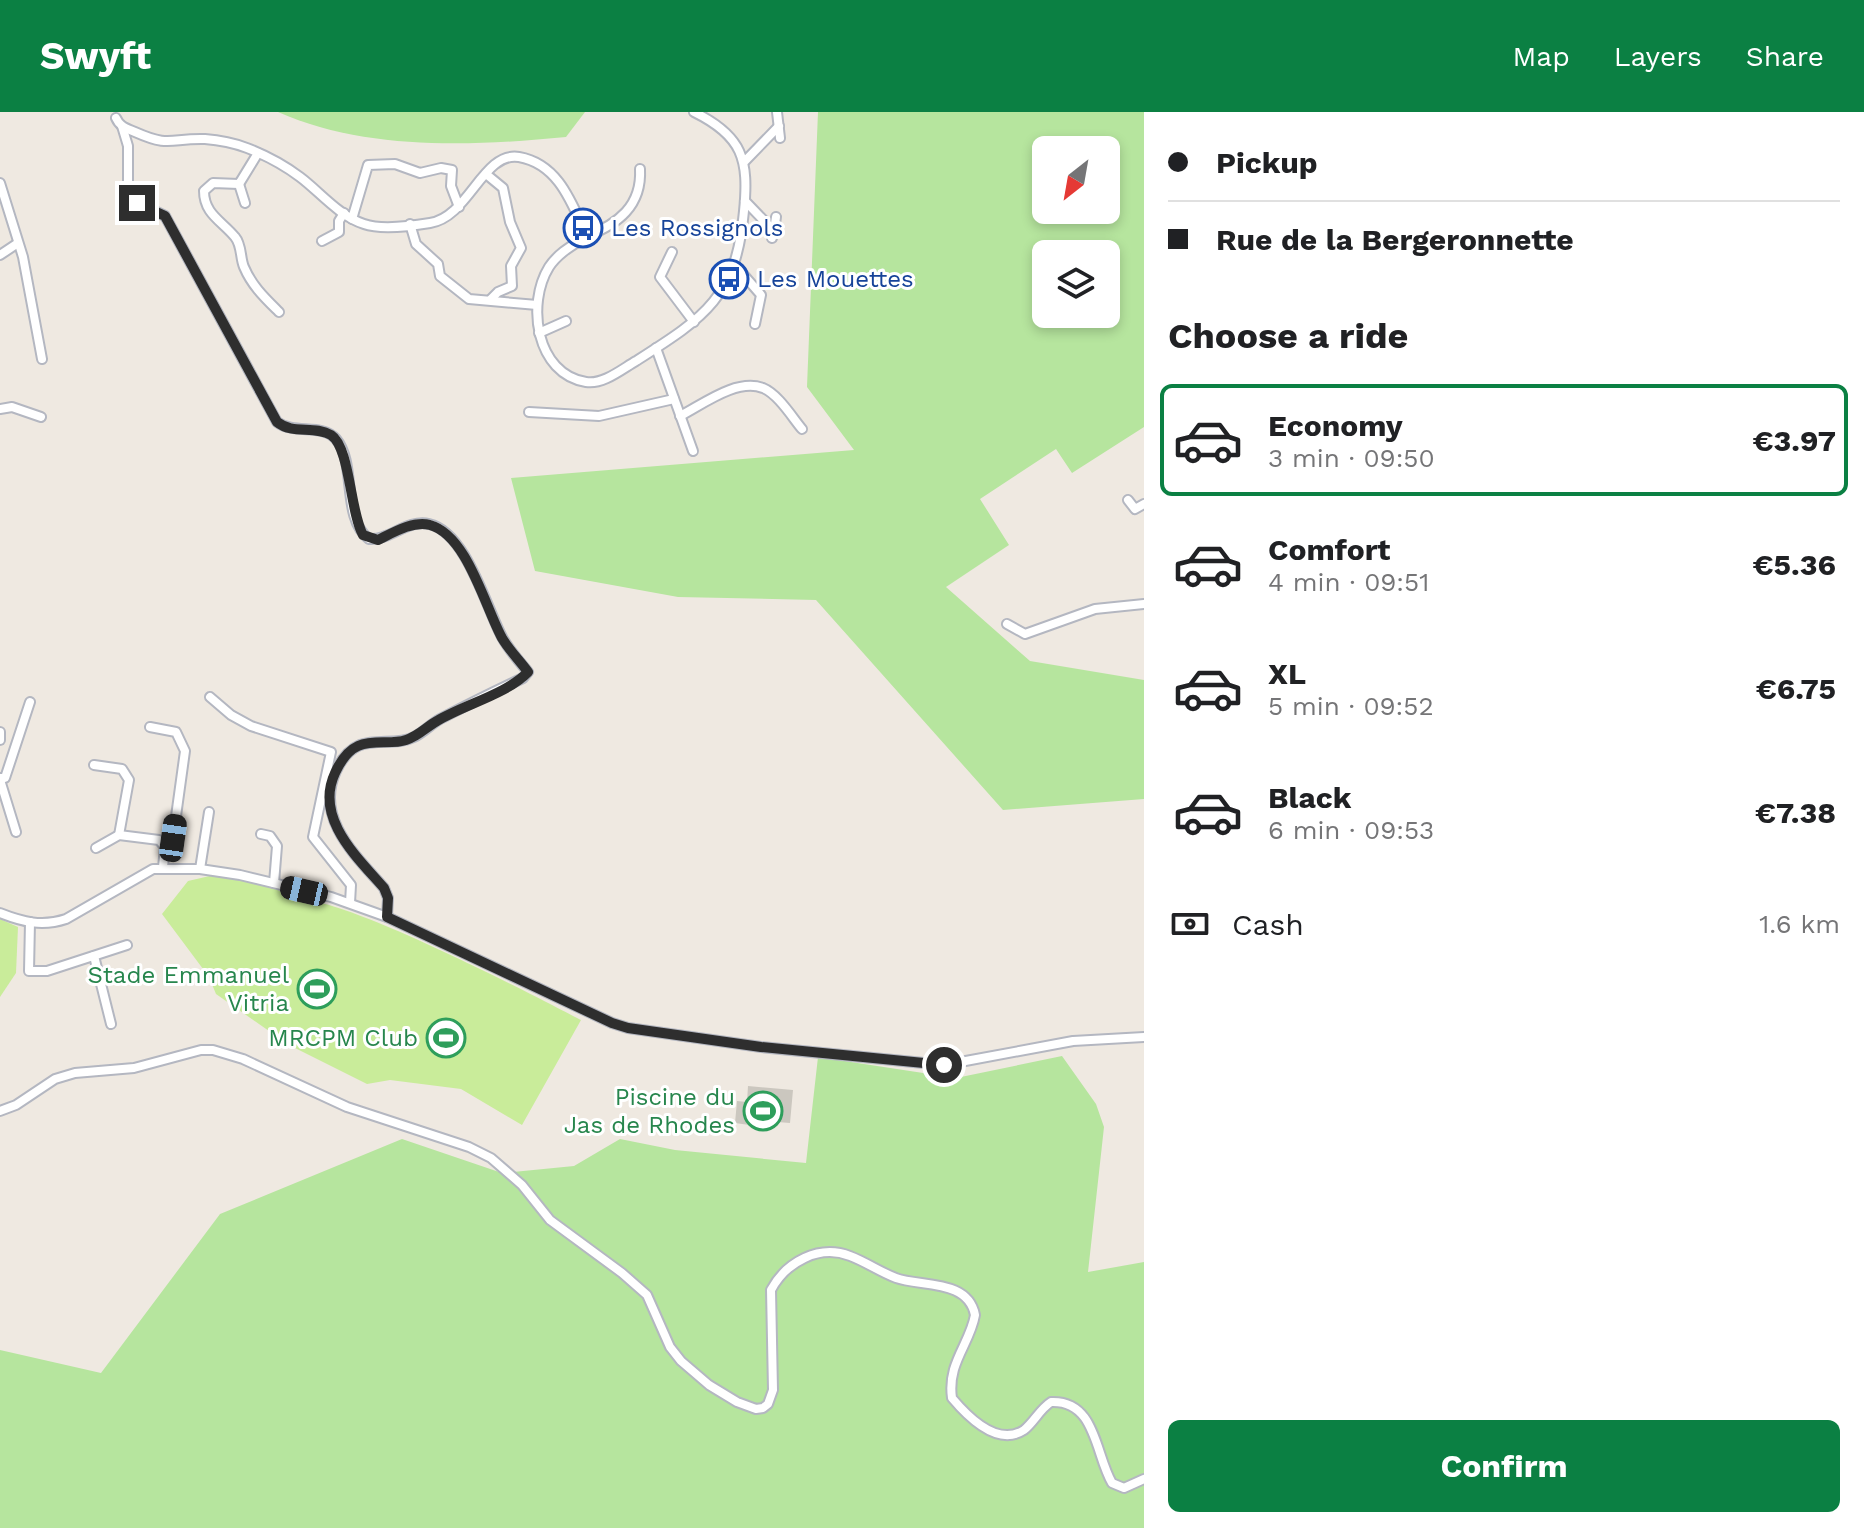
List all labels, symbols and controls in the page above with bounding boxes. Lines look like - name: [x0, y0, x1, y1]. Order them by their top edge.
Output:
- text: Swyft: [40, 34, 151, 78]
- text: Map: [1513, 40, 1570, 73]
- text: Layers: [1614, 40, 1702, 73]
- text: Share: [1746, 40, 1824, 73]
- north arrow: [1032, 136, 1120, 224]
- map controls: [1032, 136, 1120, 328]
- text: Pickup: [1216, 145, 1318, 180]
- route end: [119, 185, 155, 221]
- bus stop icon: Les Rossignols: [562, 207, 604, 249]
- place label: Les Rossignols: [611, 214, 783, 242]
- text: Rue de la Bergeronnette: [1216, 222, 1574, 257]
- button: layers: [1032, 240, 1120, 328]
- bus stop icon: Les Mouettes: [708, 258, 750, 300]
- place label: Les Mouettes: [757, 265, 914, 293]
- text: Choose a ride: [1168, 315, 1408, 357]
- icon: car: [1172, 404, 1244, 476]
- text: Economy: [1268, 408, 1403, 443]
- text: €3.97: [1753, 423, 1836, 458]
- text: 3 min · 09:50: [1268, 443, 1435, 473]
- icon: car: [1172, 528, 1244, 600]
- text: Comfort: [1268, 532, 1390, 567]
- text: €5.36: [1752, 547, 1836, 582]
- text: 4 min · 09:51: [1268, 567, 1429, 597]
- icon: car: [1172, 652, 1244, 724]
- text: XL: [1268, 656, 1306, 691]
- text: €6.75: [1756, 671, 1836, 706]
- text: 5 min · 09:52: [1268, 691, 1434, 721]
- icon: car: [1172, 776, 1244, 848]
- text: Black: [1268, 780, 1352, 815]
- text: €7.38: [1755, 795, 1836, 830]
- car: [158, 813, 188, 863]
- text: 6 min · 09:53: [1268, 815, 1434, 845]
- car: [278, 874, 330, 908]
- icon: cash: [1168, 902, 1212, 946]
- text: Cash: [1232, 907, 1304, 942]
- text: 1.6 km: [1759, 909, 1840, 939]
- place label: Stade Emmanuel Vitria: [87, 961, 290, 1017]
- sports icon: Stade Emmanuel Vitria: [296, 968, 338, 1010]
- sports icon: MRCPM Club: [425, 1017, 467, 1059]
- place label: MRCPM Club: [268, 1024, 418, 1052]
- route start: [926, 1047, 962, 1083]
- place label: Piscine du Jas de Rhodes: [564, 1083, 735, 1139]
- sports icon: Piscine du Jas de Rhodes: [742, 1090, 784, 1132]
- button: Confirm: [1168, 1420, 1840, 1512]

